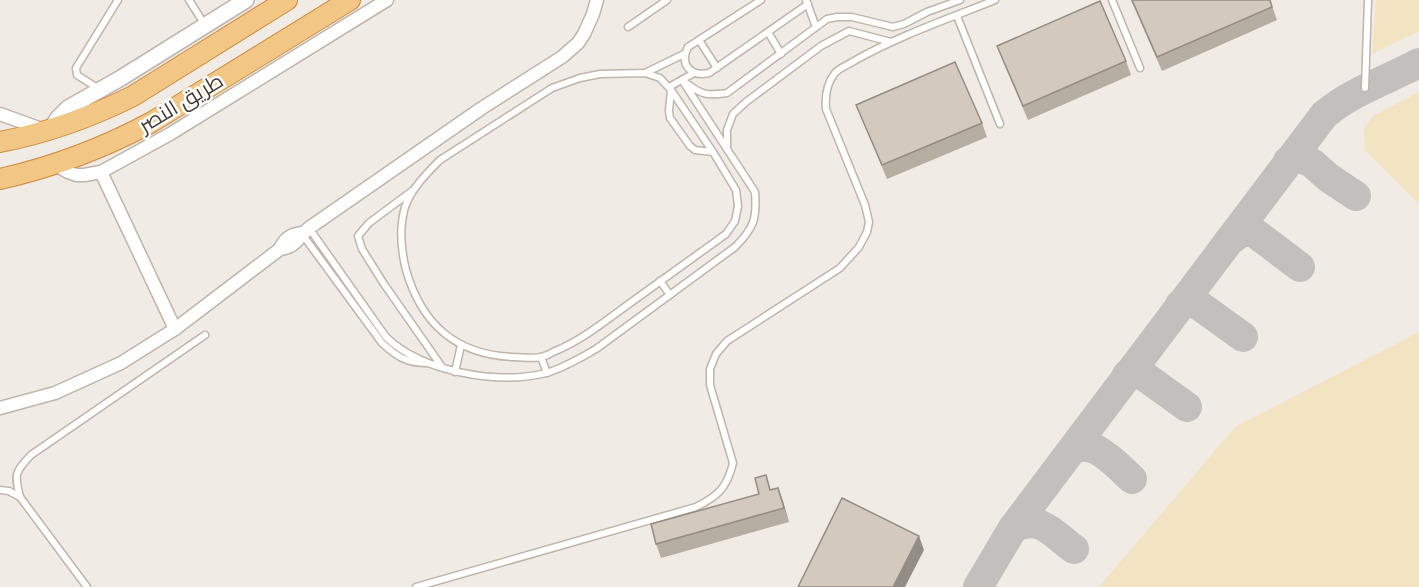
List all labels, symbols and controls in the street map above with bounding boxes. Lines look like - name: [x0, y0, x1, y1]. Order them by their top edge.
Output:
- street label: طريق النصر: [133, 68, 228, 139]

